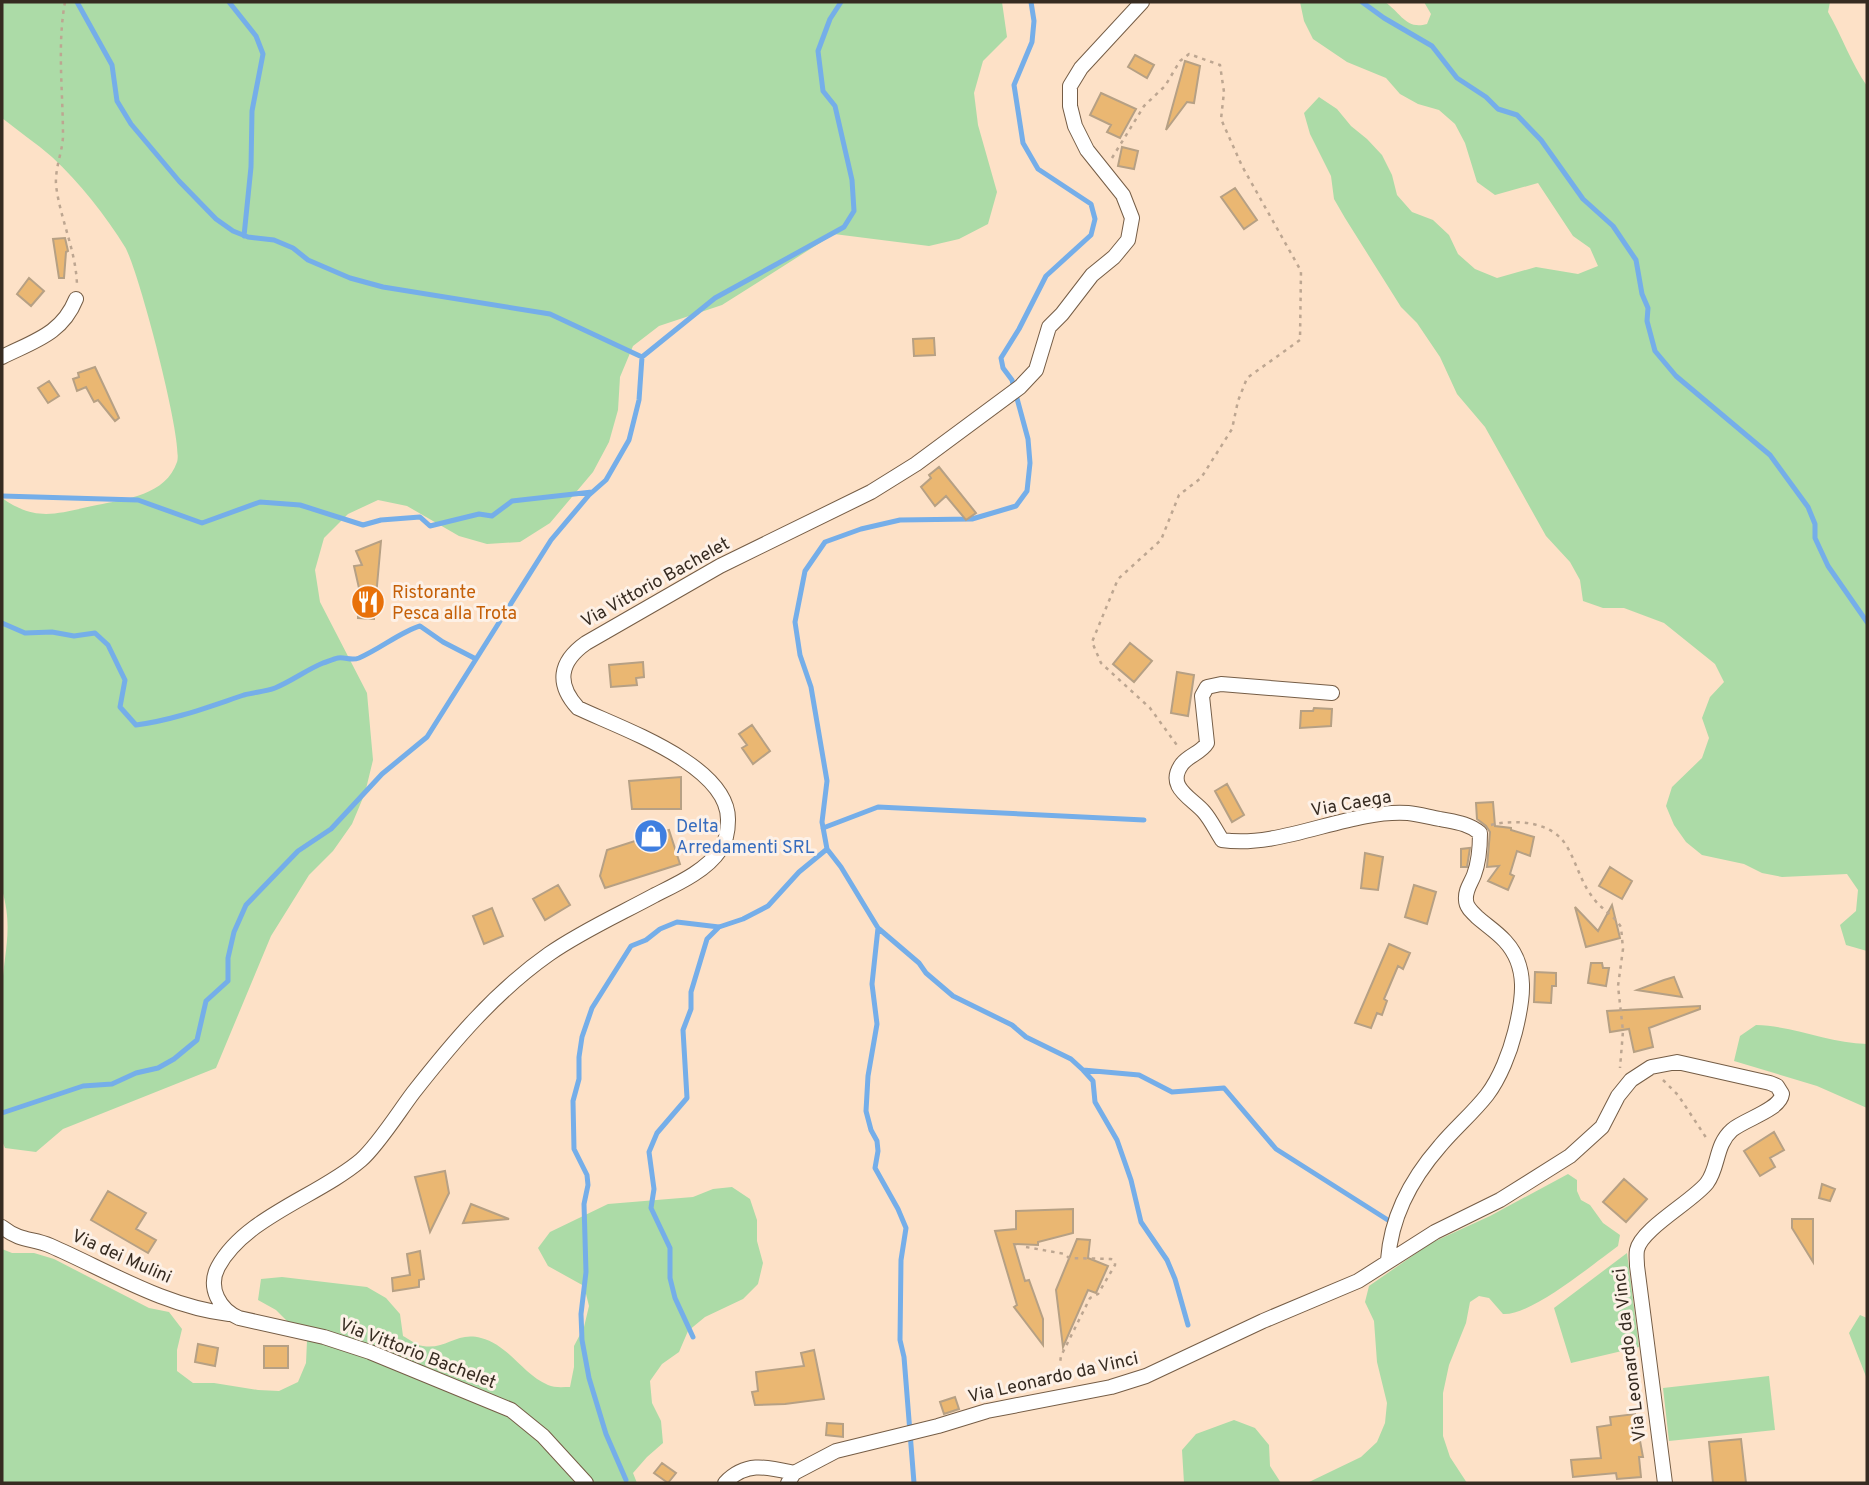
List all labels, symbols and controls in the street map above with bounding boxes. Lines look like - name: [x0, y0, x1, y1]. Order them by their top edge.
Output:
- street label: Via Vittorio Bachelet: [577, 533, 734, 634]
- place label: Ristorante Pesca alla Trota: [392, 582, 517, 626]
- restaurant icon: Ristorante Pesca alla Trota: [349, 583, 387, 621]
- street label: Via Caega: [1309, 786, 1393, 823]
- place label: Delta Arredamenti SRL: [676, 816, 815, 860]
- shop icon: Delta Arredamenti SRL: [632, 817, 670, 855]
- street label: Via dei Mulini: [68, 1225, 175, 1290]
- street label: Via Leonardo da Vinci: [1608, 1267, 1653, 1443]
- street label: Via Vittorio Bachelet: [336, 1314, 499, 1395]
- street label: Via Leonardo da Vinci: [966, 1348, 1141, 1409]

